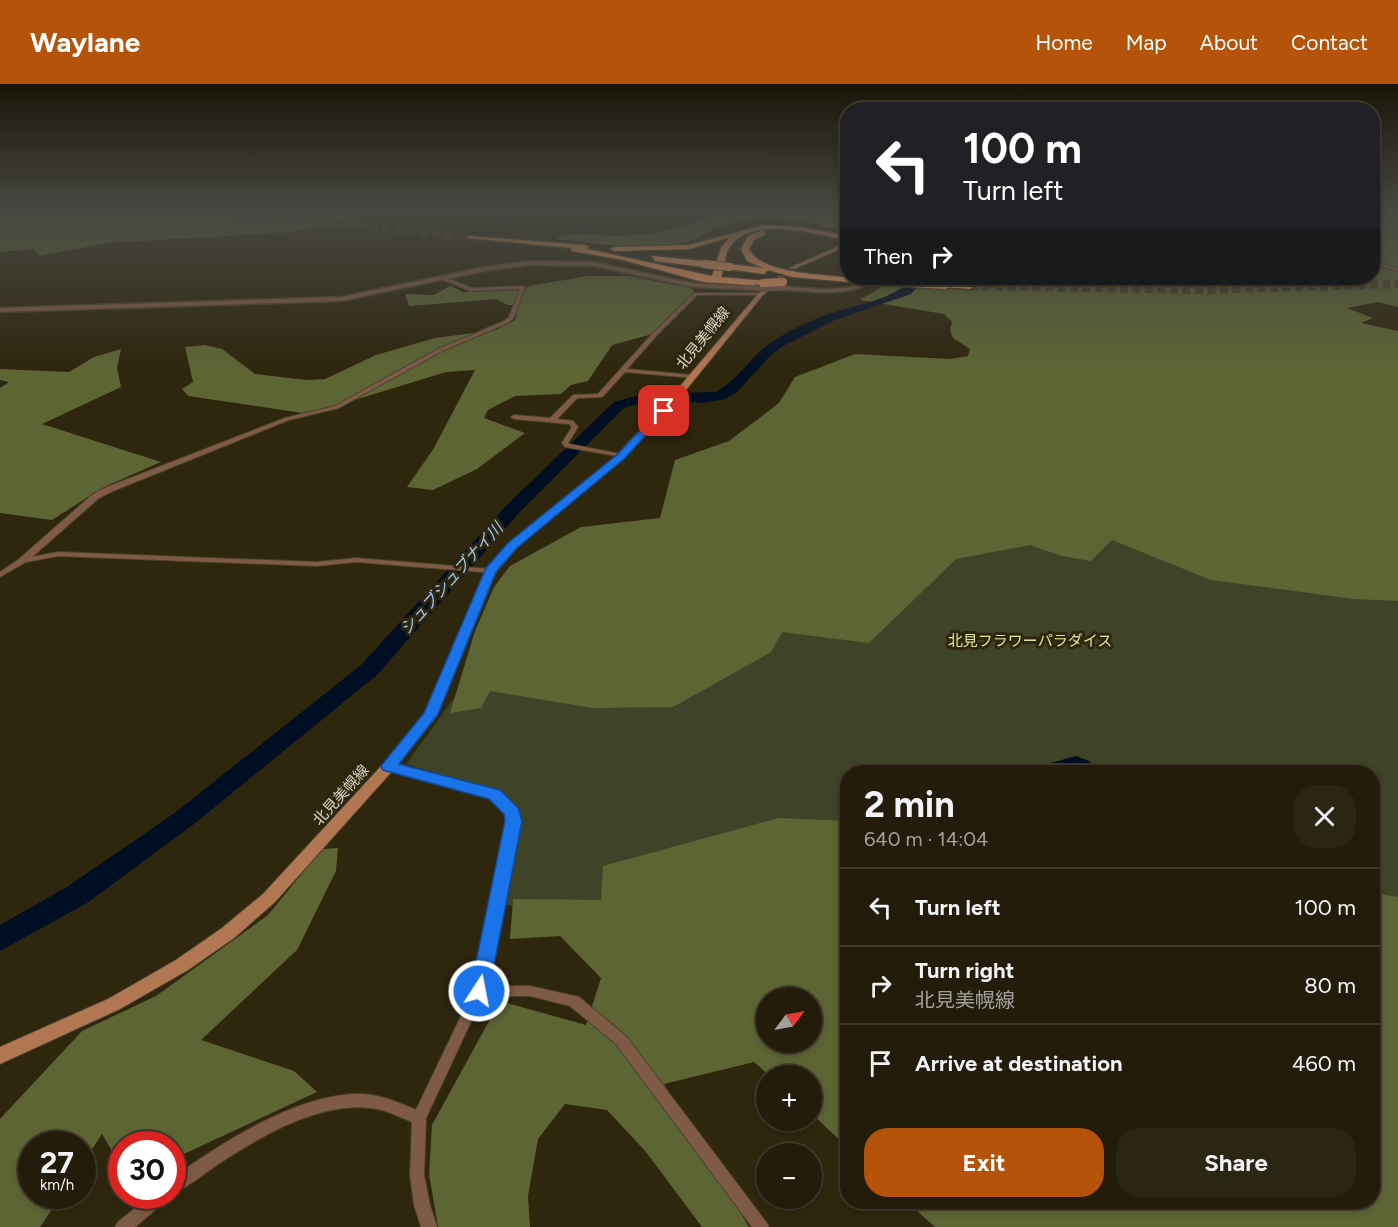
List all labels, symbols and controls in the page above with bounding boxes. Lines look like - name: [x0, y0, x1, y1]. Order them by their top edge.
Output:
- text: Waylane: [30, 25, 140, 59]
- text: Home: [1036, 30, 1093, 55]
- text: Map: [1126, 30, 1167, 55]
- text: About: [1200, 30, 1258, 55]
- text: Contact: [1291, 30, 1368, 55]
- text: 100 m: [963, 123, 1082, 174]
- icon: left: [864, 126, 942, 204]
- text: Turn left: [963, 174, 1063, 207]
- icon: right: [925, 240, 958, 273]
- text: Then: [864, 243, 913, 270]
- street label: 北見美幌線: [672, 303, 734, 373]
- pin: [638, 385, 689, 436]
- icon: arrive: [647, 394, 680, 427]
- water label: シュブシュブナイ川: [396, 517, 508, 638]
- park label: 北見フラワーパラダイス: [948, 632, 1112, 650]
- street label: 北見美幌線: [309, 761, 373, 829]
- text: 2 min: [864, 783, 955, 826]
- button: close: [1293, 785, 1356, 848]
- text: 640 m · 14:04: [864, 827, 988, 851]
- icon: left: [864, 891, 897, 924]
- text: Turn left: [915, 894, 1001, 921]
- text: 100 m: [1295, 894, 1356, 921]
- text: Turn right: [915, 957, 1014, 984]
- position arrow: [447, 959, 511, 1023]
- icon: right: [864, 969, 897, 1002]
- text: 80 m: [1304, 972, 1356, 999]
- north arrow: [756, 987, 822, 1053]
- map controls: [756, 987, 822, 1209]
- text: 北見美幌線: [915, 988, 1015, 1012]
- icon: arrive: [864, 1047, 897, 1080]
- text: Arrive at destination: [915, 1050, 1123, 1077]
- text: 460 m: [1292, 1050, 1356, 1077]
- button: +: [756, 1065, 822, 1131]
- button: Exit: [864, 1128, 1104, 1197]
- button: Share: [1116, 1128, 1356, 1197]
- speed limit sign: 30: [108, 1131, 186, 1209]
- button: −: [756, 1143, 822, 1209]
- text: 27: [40, 1144, 74, 1181]
- text: km/h: [40, 1176, 74, 1194]

